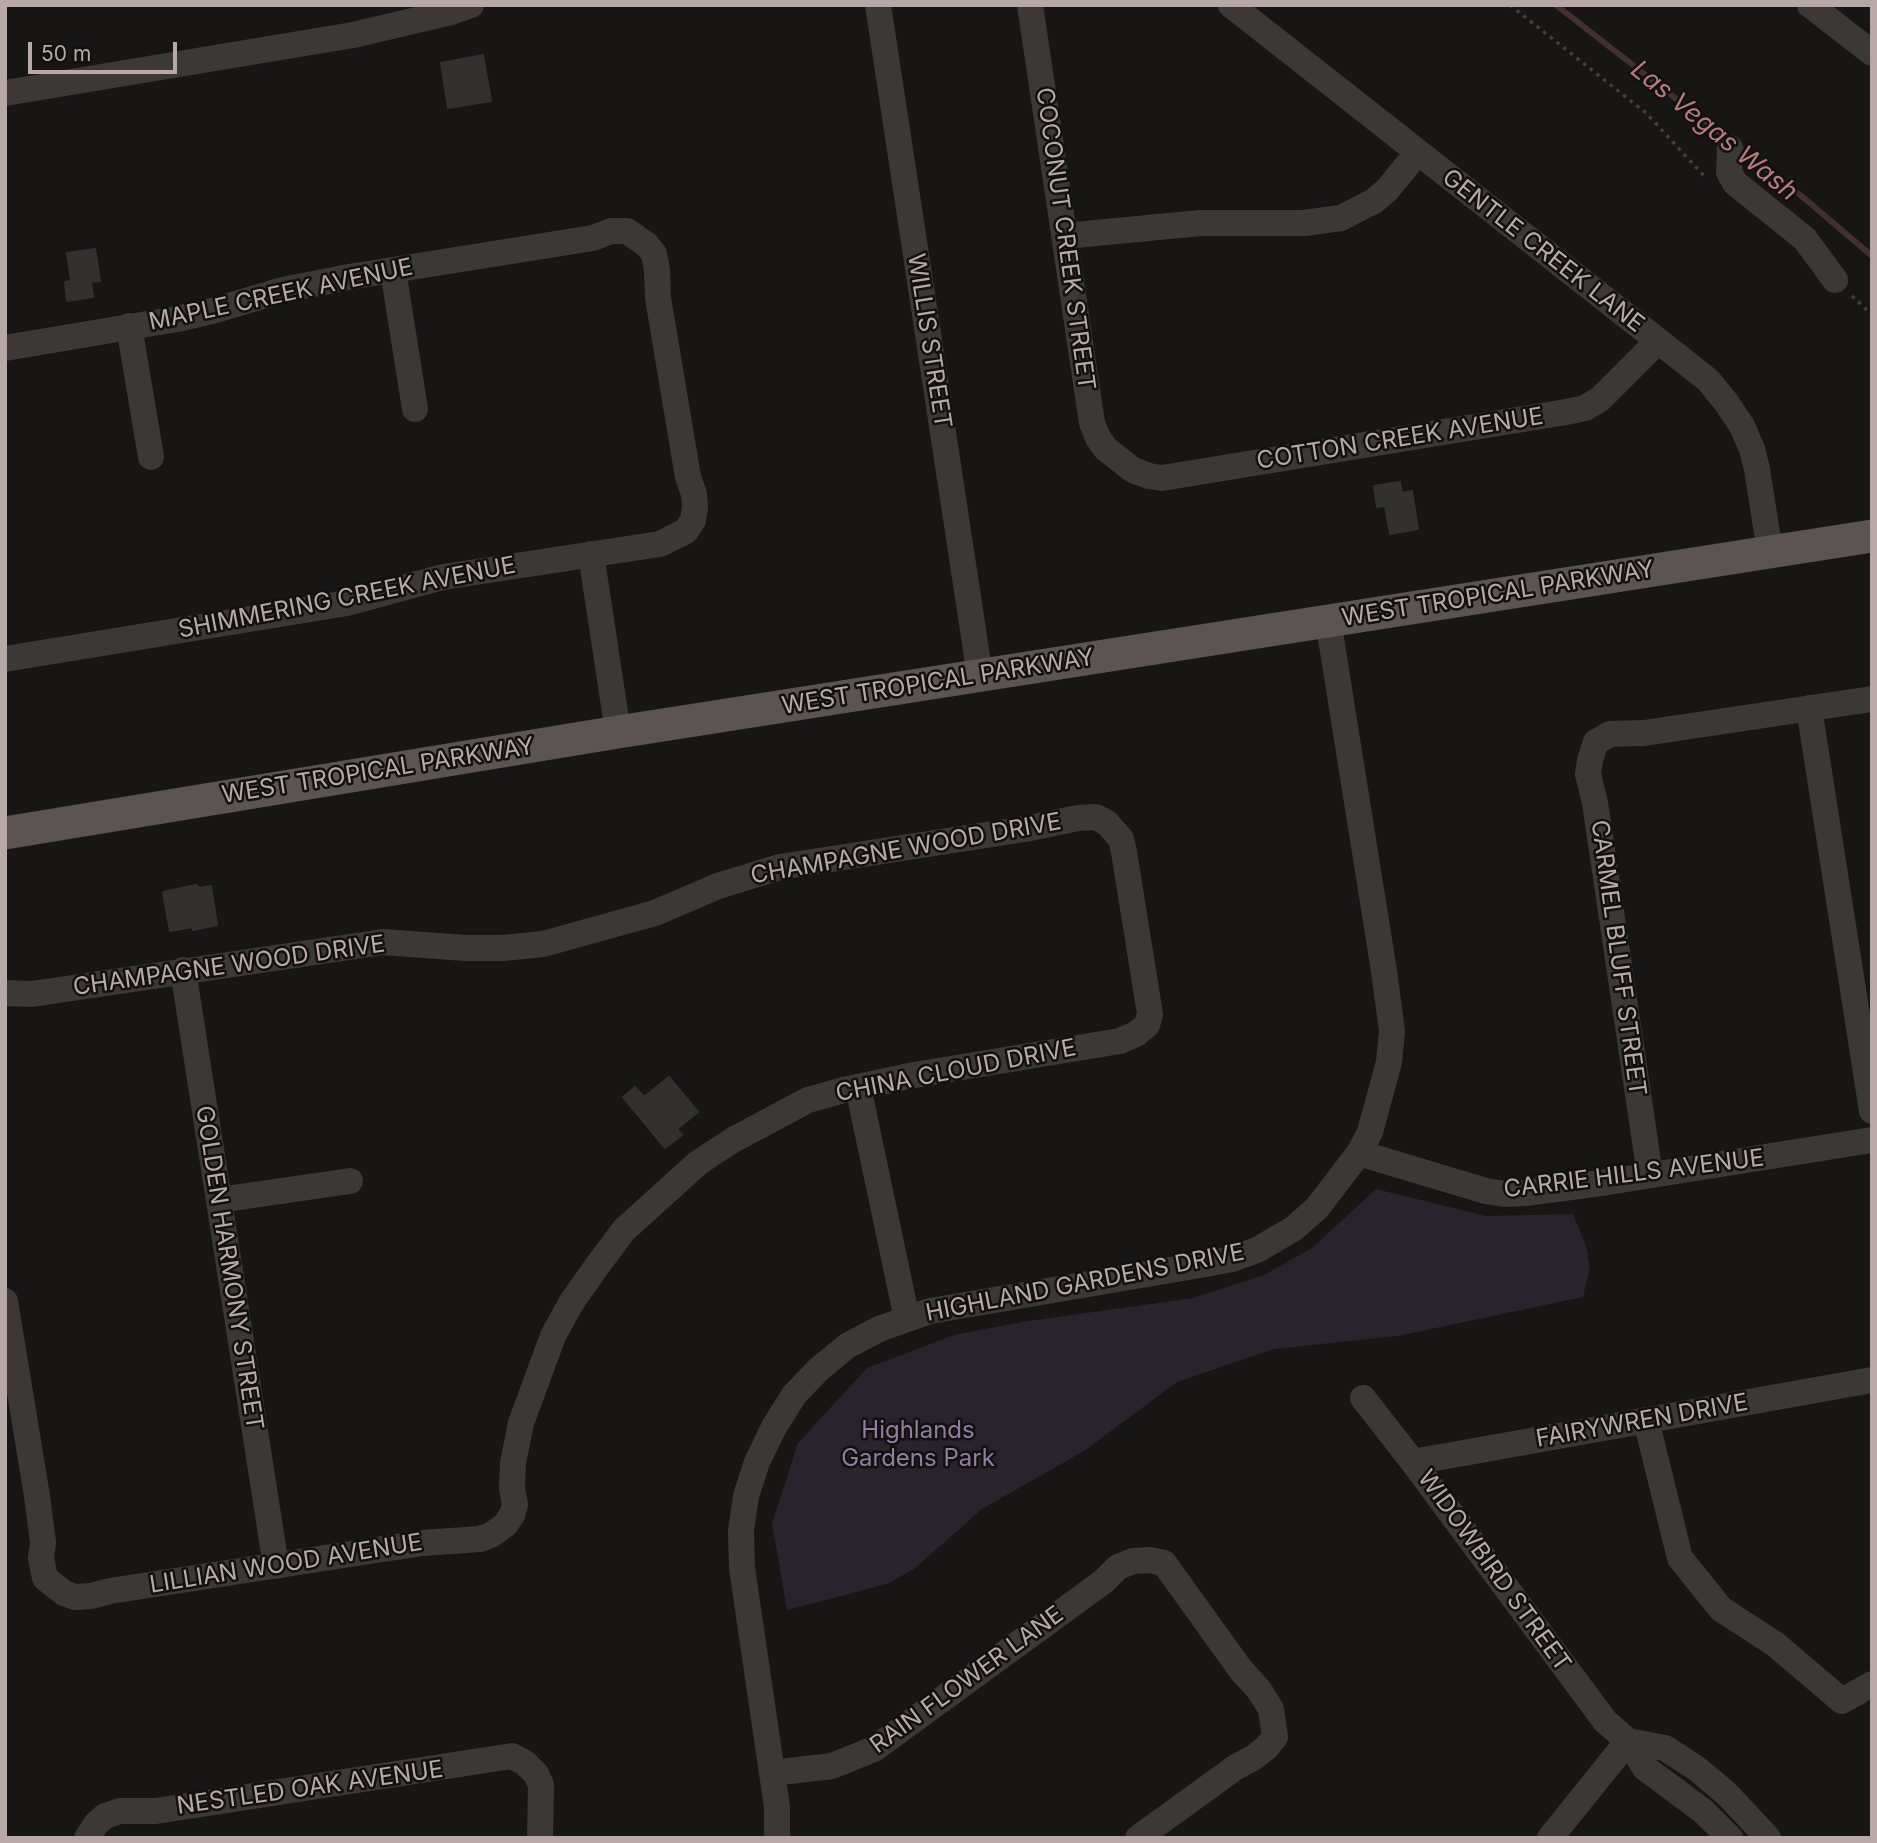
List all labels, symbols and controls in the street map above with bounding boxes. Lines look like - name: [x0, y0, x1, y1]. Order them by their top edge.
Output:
- scale bar: [32, 28, 180, 72]
- text: 50 m: [41, 41, 91, 66]
- water label: Las Vegas Wash: [1624, 54, 1804, 208]
- street label: COCONUT CREEK STREET: [1029, 86, 1101, 392]
- street label: GENTLE CREEK LANE: [1436, 163, 1650, 339]
- street label: WILLIS STREET: [901, 252, 957, 430]
- street label: MAPLE CREEK AVENUE: [146, 253, 416, 337]
- street label: COTTON CREEK AVENUE: [1255, 402, 1545, 476]
- street label: SHIMMERING CREEK AVENUE: [176, 551, 518, 645]
- street label: WEST TROPICAL PARKWAY: [1340, 555, 1656, 633]
- street label: WEST TROPICAL PARKWAY: [780, 643, 1096, 721]
- street label: WEST TROPICAL PARKWAY: [220, 732, 536, 810]
- street label: CHAMPAGNE WOOD DRIVE: [749, 807, 1063, 891]
- street label: CARMEL BLUFF STREET: [1584, 818, 1652, 1098]
- street label: CHAMPAGNE WOOD DRIVE: [71, 930, 387, 1002]
- street label: CHINA CLOUD DRIVE: [833, 1034, 1079, 1108]
- street label: GOLDEN HARMONY STREET: [189, 1104, 269, 1432]
- street label: CARRIE HILLS AVENUE: [1502, 1144, 1766, 1204]
- street label: HIGHLAND GARDENS DRIVE: [923, 1238, 1247, 1328]
- street label: FAIRYWREN DRIVE: [1534, 1388, 1750, 1454]
- park label: Highlands Gardens Park: [841, 1417, 995, 1473]
- street label: WIDOWBIRD STREET: [1411, 1465, 1577, 1677]
- street label: LILLIAN WOOD AVENUE: [148, 1528, 424, 1600]
- street label: RAIN FLOWER LANE: [865, 1600, 1069, 1760]
- street label: NESTLED OAK AVENUE: [175, 1755, 445, 1821]

